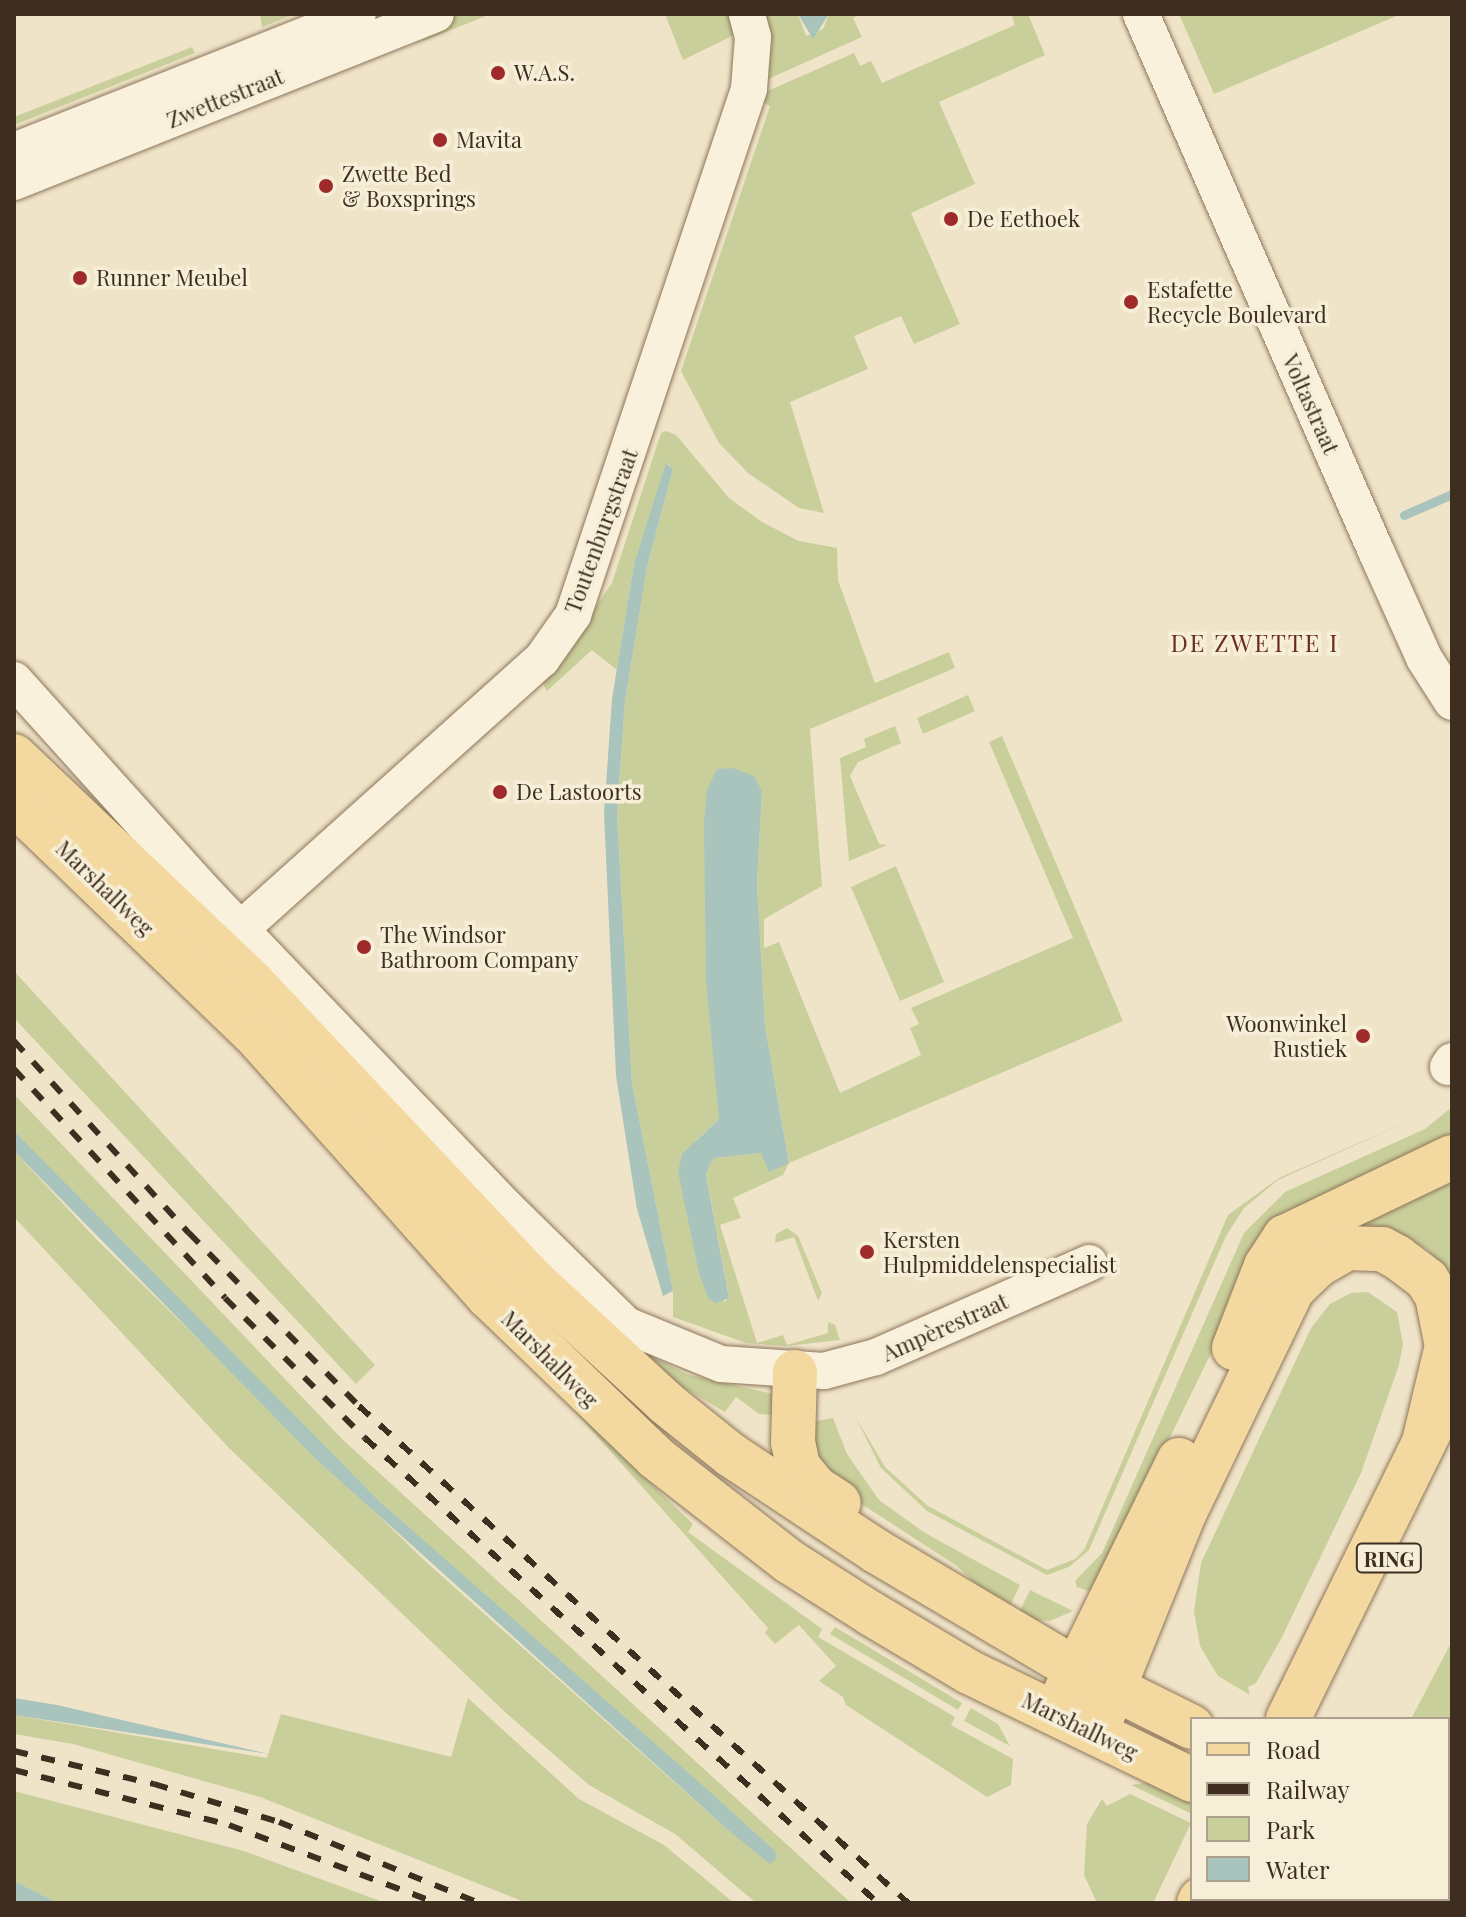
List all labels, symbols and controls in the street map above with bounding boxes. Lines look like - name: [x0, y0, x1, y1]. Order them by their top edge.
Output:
- place label: W.A.S.: [514, 60, 575, 86]
- street label: Zwettestraat: [163, 63, 287, 133]
- marker: W.A.S.: [489, 64, 507, 82]
- place label: Mavita: [456, 127, 522, 153]
- marker: Mavita: [431, 131, 449, 149]
- place label: Zwette Bed & Boxsprings: [342, 160, 476, 212]
- marker: Zwette Bed & Boxsprings: [317, 177, 335, 195]
- place label: De Eethoek: [967, 206, 1080, 232]
- marker: De Eethoek: [942, 210, 960, 228]
- place label: Runner Meubel: [96, 265, 248, 291]
- marker: Runner Meubel: [71, 269, 89, 287]
- place label: Estafette Recycle Boulevard: [1147, 276, 1327, 328]
- marker: Estafette Recycle Boulevard: [1122, 293, 1140, 311]
- street label: Voltastraat: [1277, 350, 1345, 458]
- street label: Toutenburgstraat: [559, 445, 643, 617]
- district label: DE ZWETTE I: [1171, 629, 1339, 657]
- place label: De Lastoorts: [516, 779, 642, 805]
- marker: De Lastoorts: [491, 783, 509, 801]
- street label: Marshallweg: [51, 835, 159, 941]
- place label: The Windsor Bathroom Company: [380, 921, 578, 972]
- marker: The Windsor Bathroom Company: [355, 938, 373, 956]
- place label: Woonwinkel Rustiek: [1226, 1010, 1347, 1062]
- marker: Woonwinkel Rustiek: [1354, 1027, 1372, 1045]
- place label: Kersten Hulpmiddelenspecialist: [883, 1226, 1116, 1278]
- marker: Kersten Hulpmiddelenspecialist: [858, 1243, 876, 1261]
- street label: Ampèrestraat: [878, 1288, 1012, 1366]
- street label: Marshallweg: [496, 1305, 604, 1413]
- road number: RING: [1355, 1542, 1423, 1574]
- street label: Marshallweg: [1018, 1687, 1142, 1765]
- legend: [1190, 1717, 1450, 1901]
- text: Road: [1266, 1733, 1321, 1765]
- text: Railway: [1266, 1773, 1350, 1805]
- text: Park: [1266, 1813, 1315, 1845]
- text: Water: [1266, 1853, 1330, 1885]

